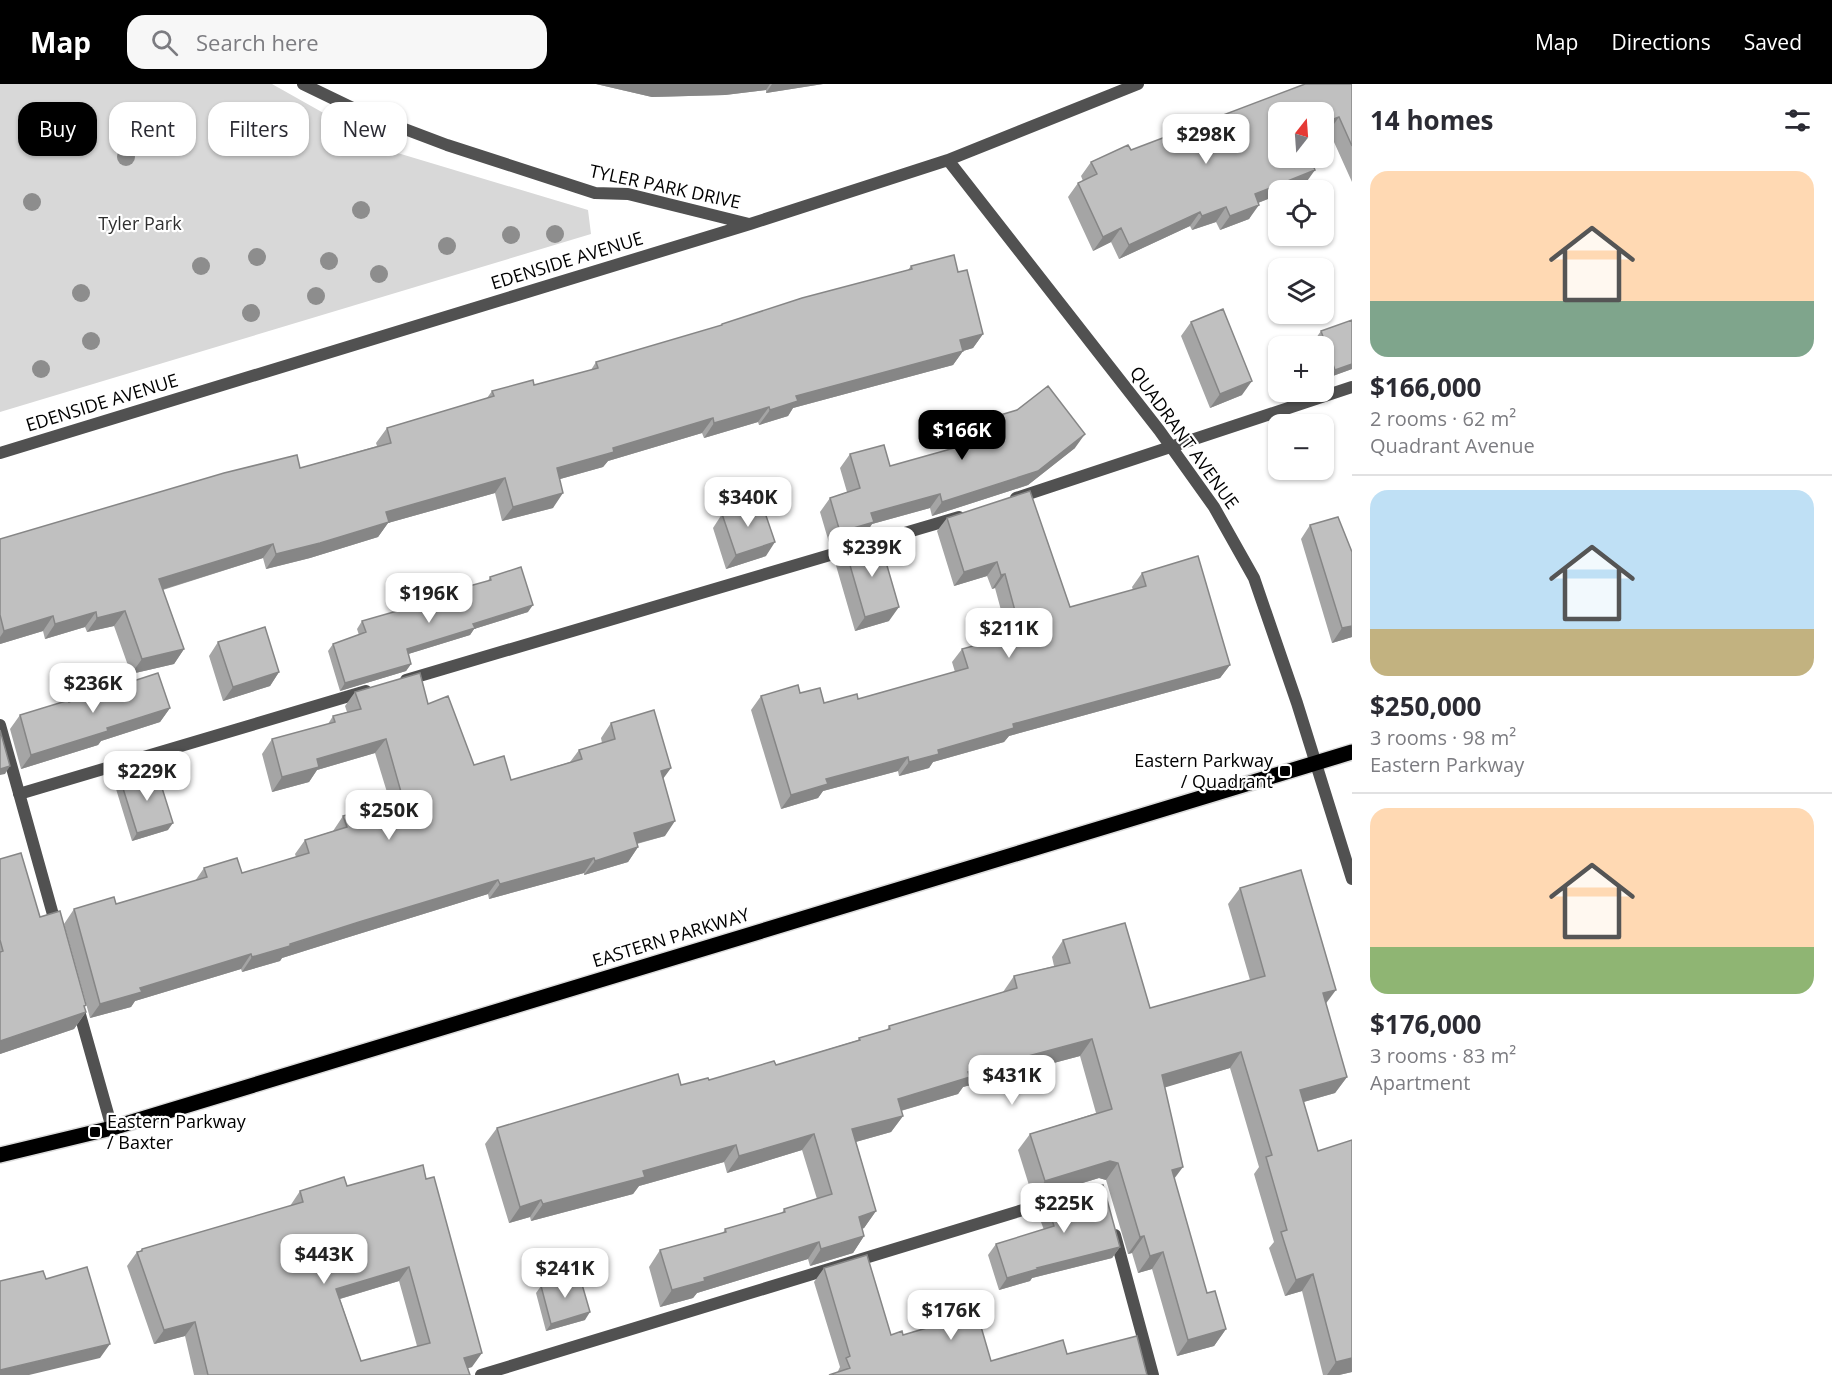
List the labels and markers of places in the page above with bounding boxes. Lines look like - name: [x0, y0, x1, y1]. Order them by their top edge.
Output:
- pin: $298K: [1164, 114, 1248, 165]
- pin: $166K: [920, 410, 1004, 461]
- pin: $340K: [706, 477, 790, 528]
- pin: $239K: [830, 527, 914, 578]
- pin: $196K: [387, 573, 471, 624]
- pin: $211K: [967, 608, 1051, 659]
- pin: $236K: [51, 663, 135, 714]
- place label: Eastern Parkway / Quadrant: [1134, 748, 1274, 793]
- pin: $229K: [105, 751, 189, 802]
- marker: Eastern Parkway / Quadrant: [1278, 764, 1292, 778]
- pin: $250K: [347, 790, 431, 841]
- pin: $431K: [970, 1055, 1054, 1106]
- place label: Eastern Parkway / Baxter: [107, 1109, 247, 1154]
- marker: Eastern Parkway / Baxter: [88, 1125, 102, 1139]
- pin: $225K: [1022, 1183, 1106, 1234]
- pin: $443K: [282, 1234, 366, 1285]
- pin: $241K: [523, 1248, 607, 1299]
- pin: $176K: [909, 1290, 993, 1341]

